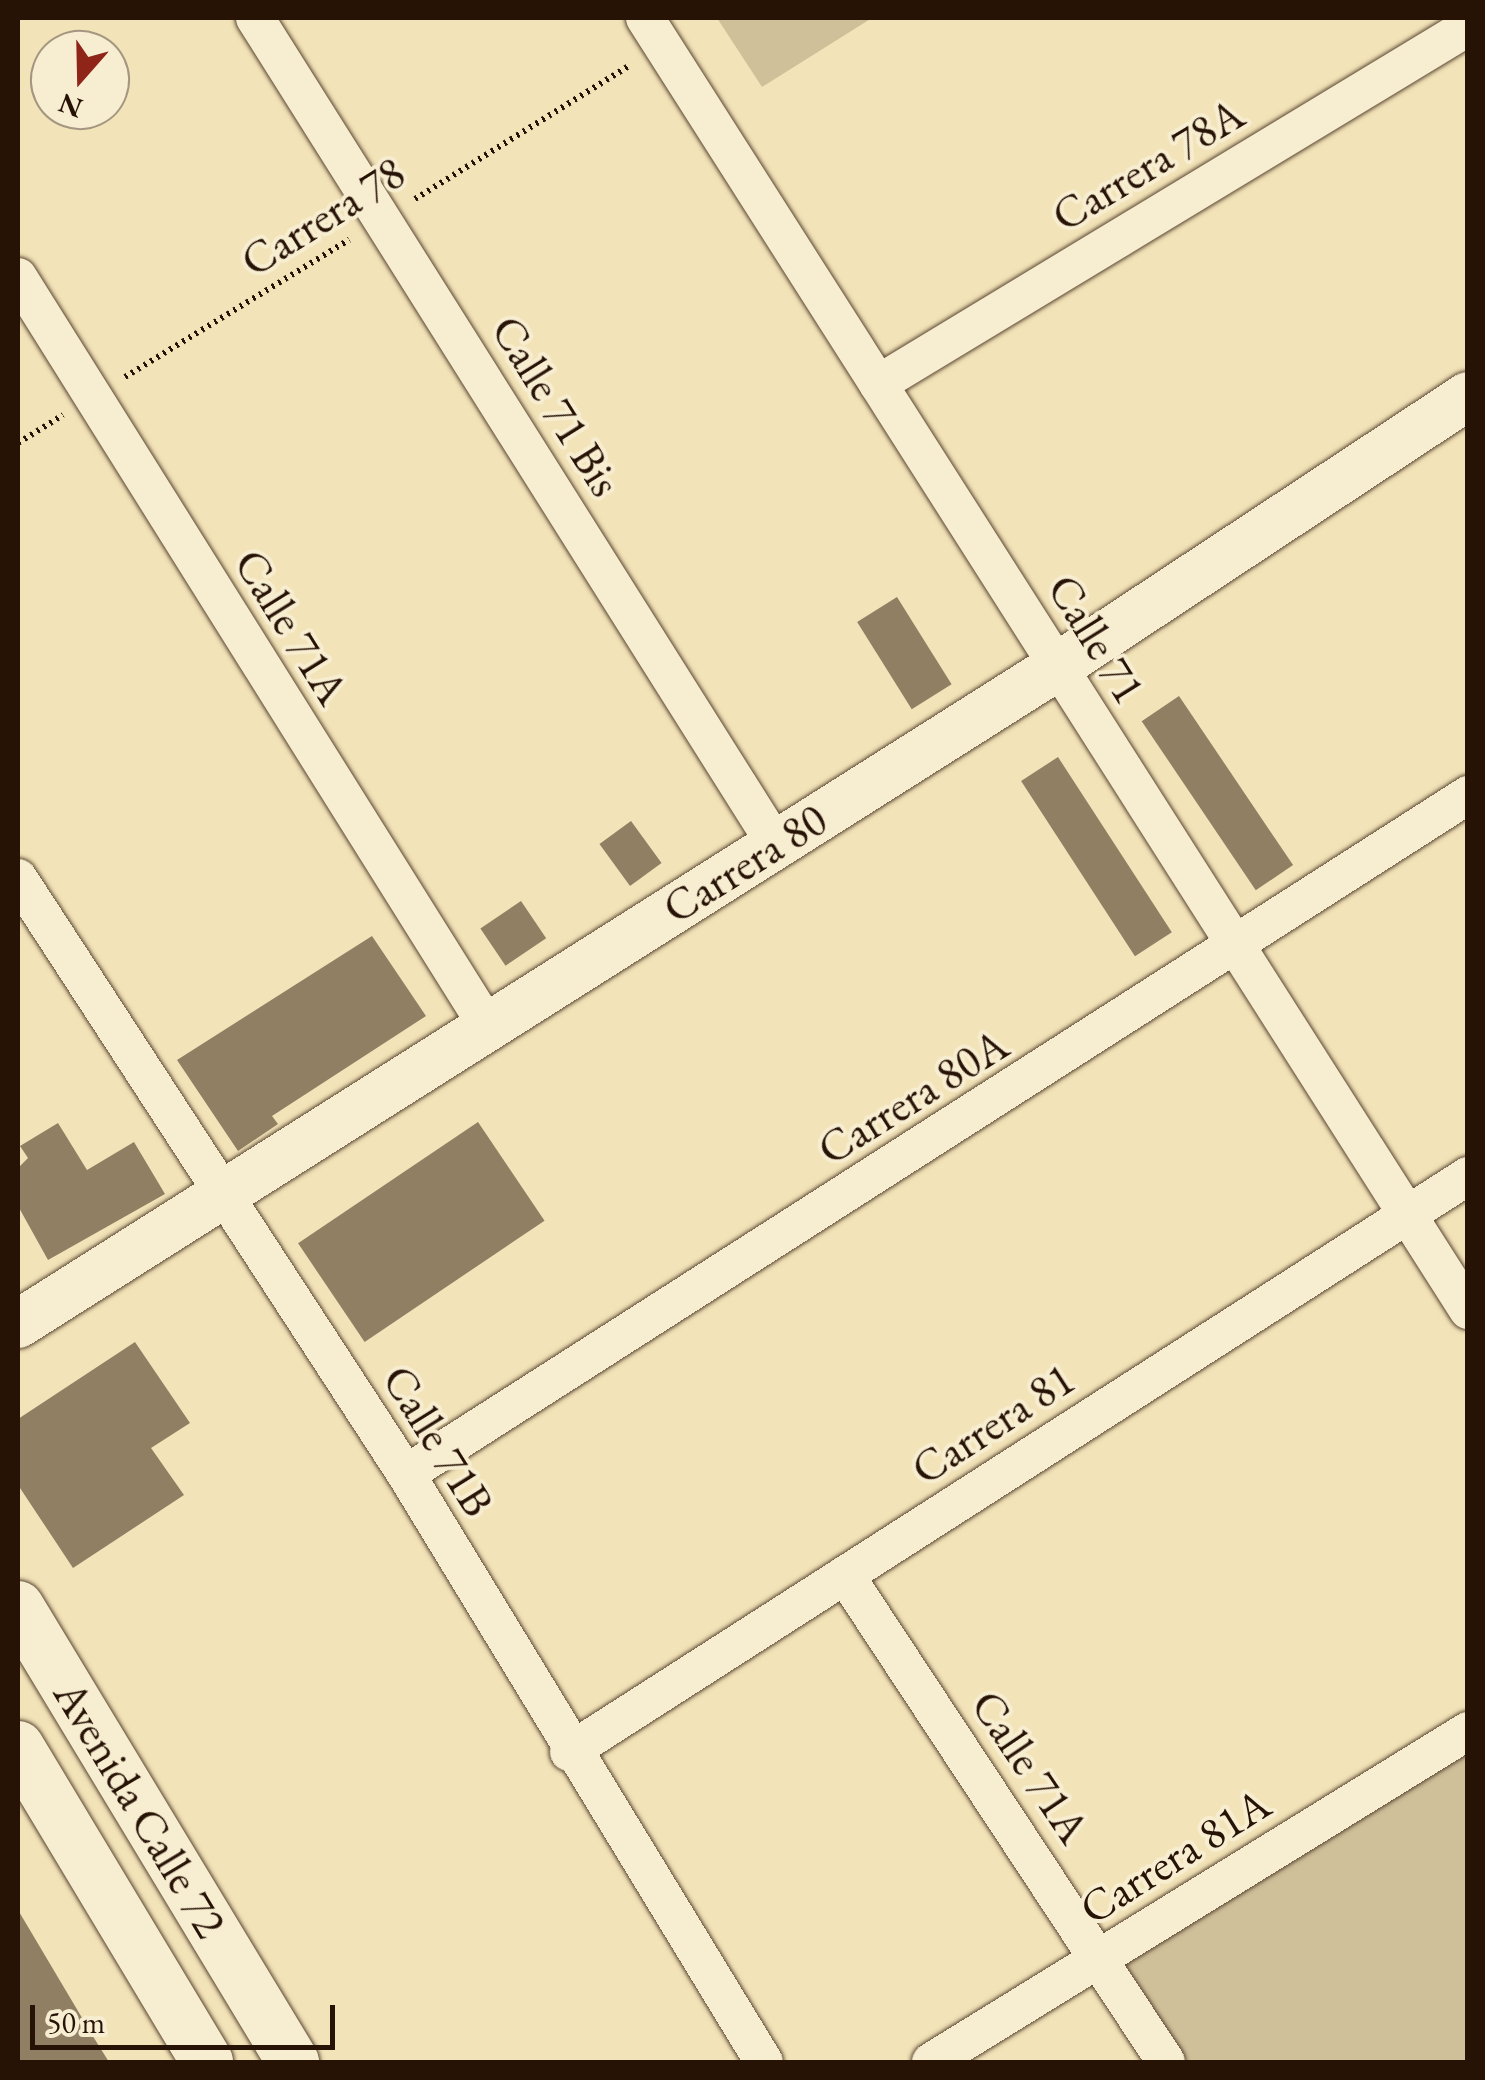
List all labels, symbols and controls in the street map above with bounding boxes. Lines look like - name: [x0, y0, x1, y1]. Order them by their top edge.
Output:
- north arrow: [30, 30, 130, 130]
- text: N: [54, 86, 87, 127]
- street label: Carrera 78A: [1042, 87, 1254, 243]
- street label: Carrera 78: [231, 146, 415, 288]
- street label: Calle 71 Bis: [480, 306, 632, 506]
- street label: Calle 71A: [222, 540, 360, 714]
- street label: Calle 71: [1036, 565, 1156, 713]
- street label: Carrera 80: [653, 793, 837, 935]
- street label: Carrera 80A: [808, 1017, 1018, 1177]
- street label: Carrera 81: [902, 1352, 1084, 1496]
- street label: Calle 71B: [371, 1356, 505, 1526]
- street label: Avenida Calle 72: [42, 1671, 238, 1947]
- street label: Calle 71A: [959, 1680, 1101, 1854]
- street label: Carrera 81A: [1070, 1776, 1280, 1936]
- scale bar: [35, 1985, 340, 2047]
- text: 50 m: [47, 2003, 105, 2042]

